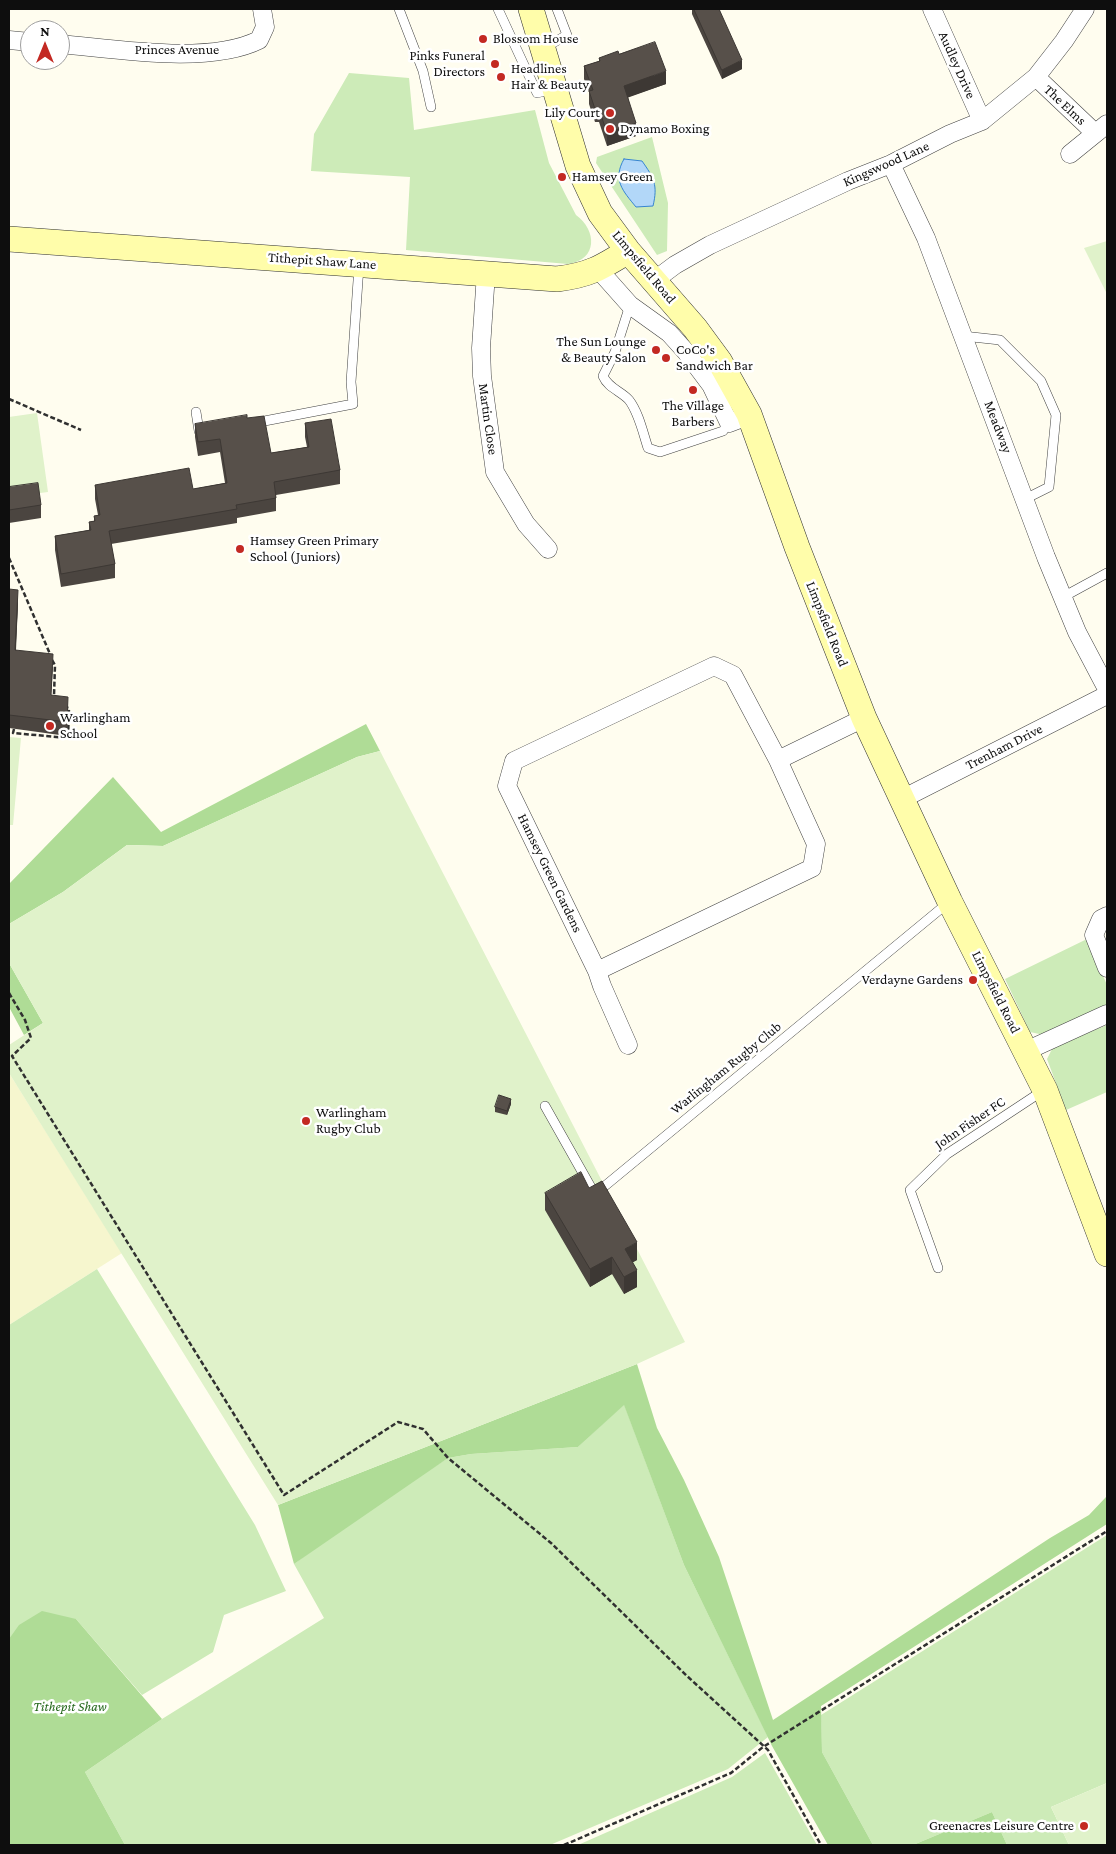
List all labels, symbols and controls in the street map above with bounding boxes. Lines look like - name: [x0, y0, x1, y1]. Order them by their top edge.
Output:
- north arrow: [20, 20, 70, 70]
- text: N: [40, 23, 50, 39]
- street label: Audley Drive: [935, 29, 979, 101]
- place label: Blossom House: [493, 31, 578, 47]
- marker: Blossom House: [477, 33, 489, 45]
- street label: Princes Avenue: [135, 42, 219, 58]
- place label: Pinks Funeral Directors: [409, 48, 485, 80]
- marker: Pinks Funeral Directors: [489, 58, 501, 70]
- place label: Headlines Hair & Beauty: [511, 61, 589, 94]
- marker: Headlines Hair & Beauty: [495, 71, 507, 83]
- street label: The Elms: [1040, 81, 1090, 129]
- place label: Lily Court: [544, 105, 600, 121]
- marker: Lily Court: [604, 107, 616, 119]
- place label: Dynamo Boxing: [620, 121, 710, 137]
- marker: Dynamo Boxing: [604, 123, 616, 135]
- street label: Kingswood Lane: [840, 138, 932, 190]
- place label: Hamsey Green: [572, 169, 653, 185]
- marker: Hamsey Green: [556, 171, 568, 183]
- street label: Limpsfield Road: [609, 227, 679, 307]
- street label: Tithepit Shaw Lane: [267, 249, 377, 273]
- place label: The Sun Lounge & Beauty Salon: [556, 334, 646, 367]
- place label: CoCo's Sandwich Bar: [676, 342, 753, 374]
- marker: The Sun Lounge & Beauty Salon: [650, 344, 662, 356]
- marker: CoCo's Sandwich Bar: [660, 352, 672, 364]
- street label: Martin Close: [475, 382, 501, 456]
- marker: The Village Barbers: [687, 384, 699, 396]
- place label: The Village Barbers: [662, 398, 724, 431]
- street label: Meadway: [980, 398, 1016, 456]
- place label: Hamsey Green Primary School (Juniors): [250, 533, 378, 566]
- marker: Hamsey Green Primary School (Juniors): [234, 543, 246, 555]
- street label: Limpsfield Road: [802, 579, 852, 669]
- place label: Warlingham School: [60, 710, 130, 742]
- marker: Warlingham School: [44, 720, 56, 732]
- street label: Trenham Drive: [963, 720, 1045, 774]
- street label: Hamsey Green Gardens: [514, 811, 586, 935]
- street label: Limpsfield Road: [968, 948, 1024, 1036]
- place label: Verdayne Gardens: [862, 972, 963, 988]
- marker: Verdayne Gardens: [967, 974, 979, 986]
- street label: Warlingham Rugby Club: [667, 1018, 785, 1118]
- street label: John Fisher FC: [932, 1093, 1008, 1153]
- place label: Warlingham Rugby Club: [316, 1105, 386, 1138]
- marker: Warlingham Rugby Club: [300, 1115, 312, 1127]
- park label: Tithepit Shaw: [33, 1699, 107, 1715]
- place label: Greenacres Leisure Centre: [929, 1818, 1074, 1834]
- marker: Greenacres Leisure Centre: [1078, 1820, 1090, 1832]

